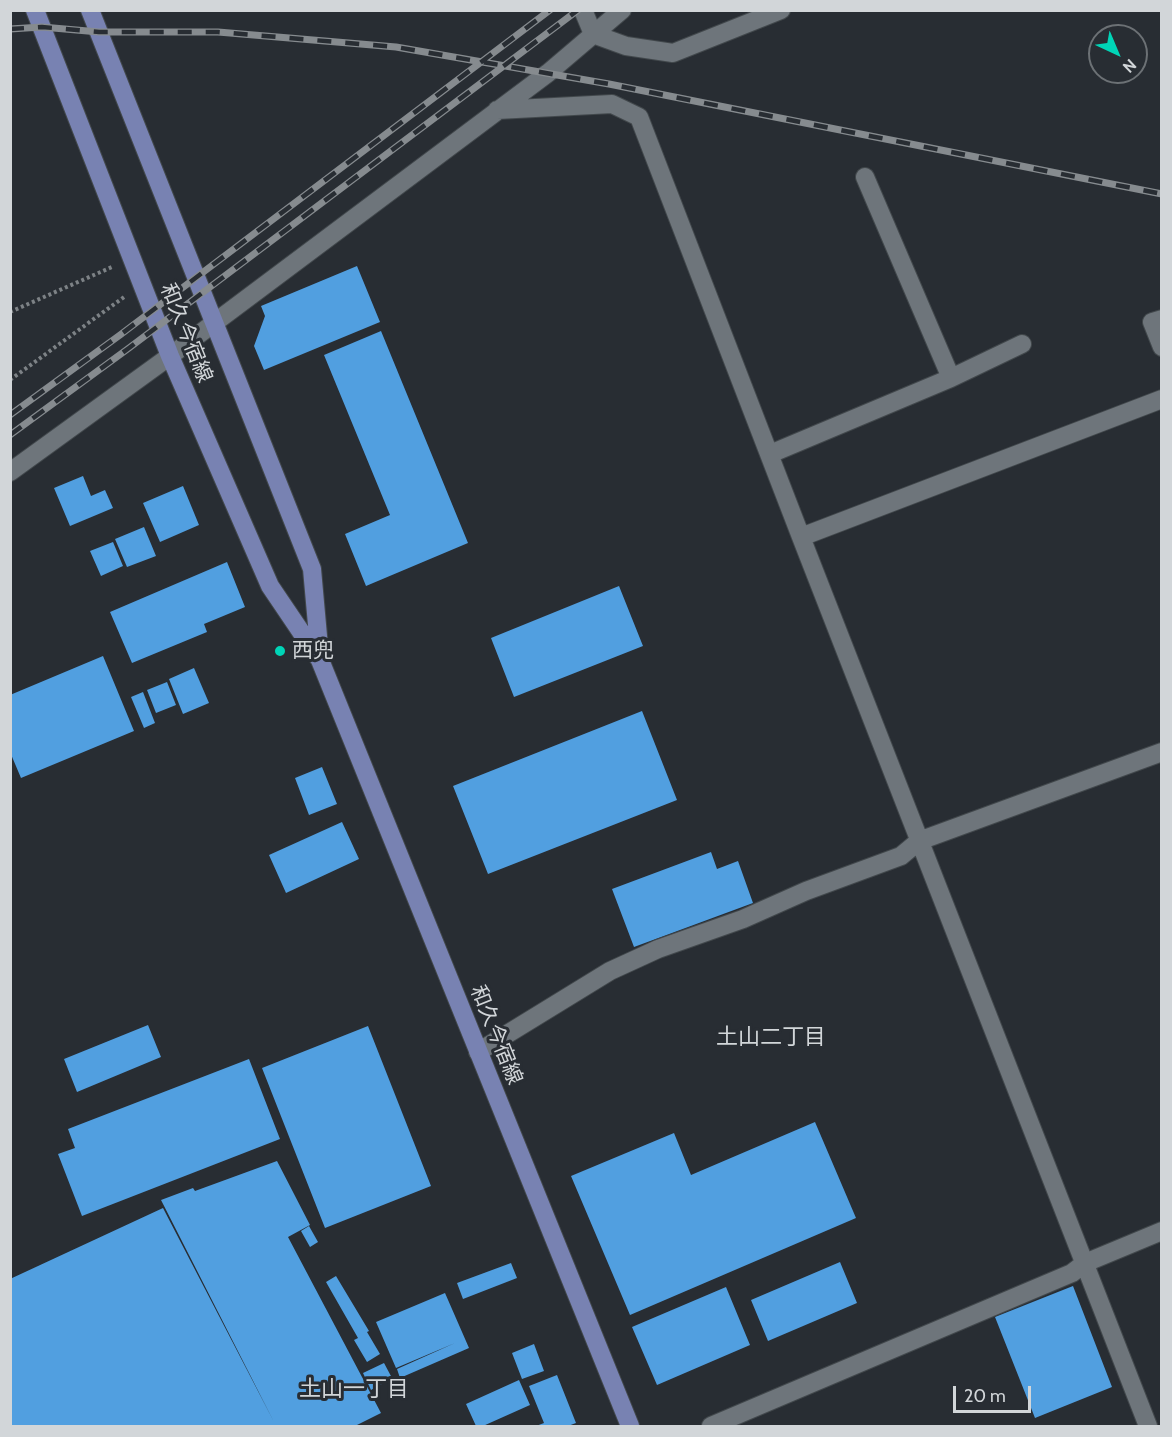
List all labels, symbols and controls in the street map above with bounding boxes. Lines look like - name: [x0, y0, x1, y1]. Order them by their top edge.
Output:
- north arrow: [1088, 24, 1148, 84]
- text: N: [1119, 55, 1140, 77]
- street label: 和久今宿線: [155, 280, 217, 386]
- place label: 西兜: [292, 638, 334, 664]
- marker: 西兜: [273, 644, 287, 658]
- street label: 和久今宿線: [465, 982, 527, 1088]
- district label: 土山二丁目: [716, 1025, 826, 1051]
- scale bar: [956, 1374, 1034, 1412]
- district label: 土山一丁目: [299, 1377, 409, 1403]
- text: 20 m: [964, 1385, 1006, 1407]

